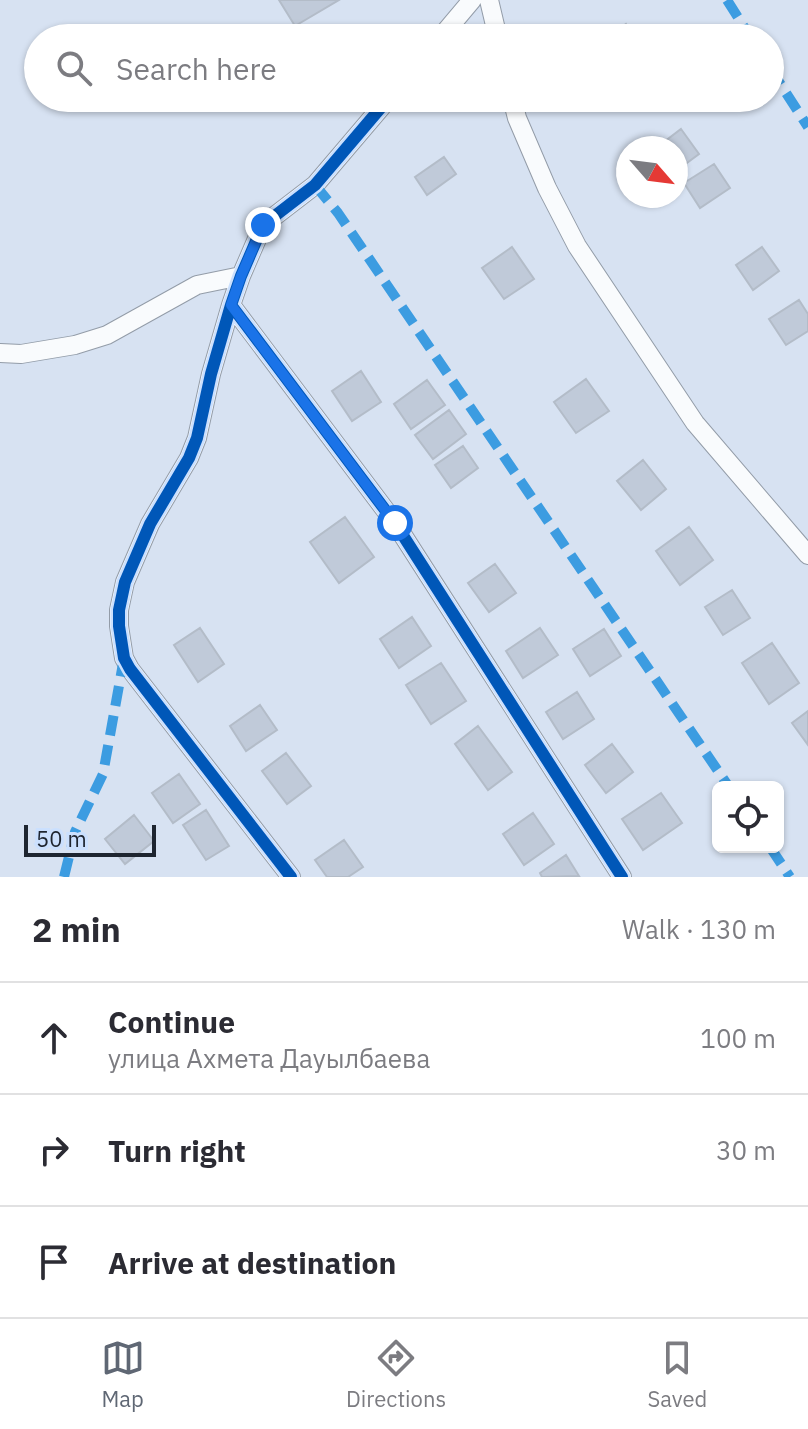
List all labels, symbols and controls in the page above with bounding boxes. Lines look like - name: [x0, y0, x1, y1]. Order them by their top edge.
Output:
- search box: [24, 24, 784, 112]
- icon: search: [52, 46, 96, 90]
- text: Search here: [116, 49, 277, 88]
- north arrow: [616, 136, 688, 208]
- route end: [245, 207, 281, 243]
- route start: [377, 505, 413, 541]
- map controls: [712, 781, 784, 853]
- button: locate: [712, 781, 784, 853]
- scale bar: [24, 821, 156, 857]
- text: 50 m: [36, 824, 87, 853]
- text: 2 min: [32, 907, 121, 951]
- text: Walk · 130 m: [622, 912, 776, 946]
- text: Continue: [108, 1002, 235, 1041]
- icon: ahead: [32, 1016, 76, 1060]
- text: 100 m: [700, 1021, 776, 1055]
- text: улица Ахмета Дауылбаева: [108, 1041, 430, 1075]
- icon: right: [32, 1128, 76, 1172]
- text: Turn right: [108, 1131, 246, 1170]
- text: 30 m: [716, 1133, 776, 1167]
- icon: arrive: [32, 1240, 76, 1284]
- text: Arrive at destination: [108, 1243, 396, 1282]
- tab: Map: [101, 1336, 145, 1413]
- tab: Directions: [346, 1336, 446, 1413]
- tab: Saved: [647, 1336, 707, 1413]

